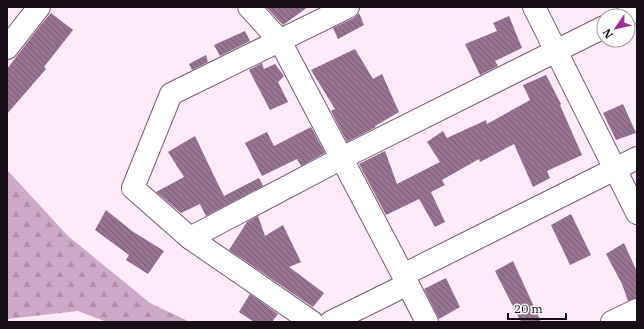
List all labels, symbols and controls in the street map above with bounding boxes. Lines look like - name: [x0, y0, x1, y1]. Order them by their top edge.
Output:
- north arrow: [596, 8, 636, 48]
- text: N: [599, 26, 616, 41]
- scale bar: [508, 295, 566, 321]
- text: 20 m: [514, 301, 543, 316]

